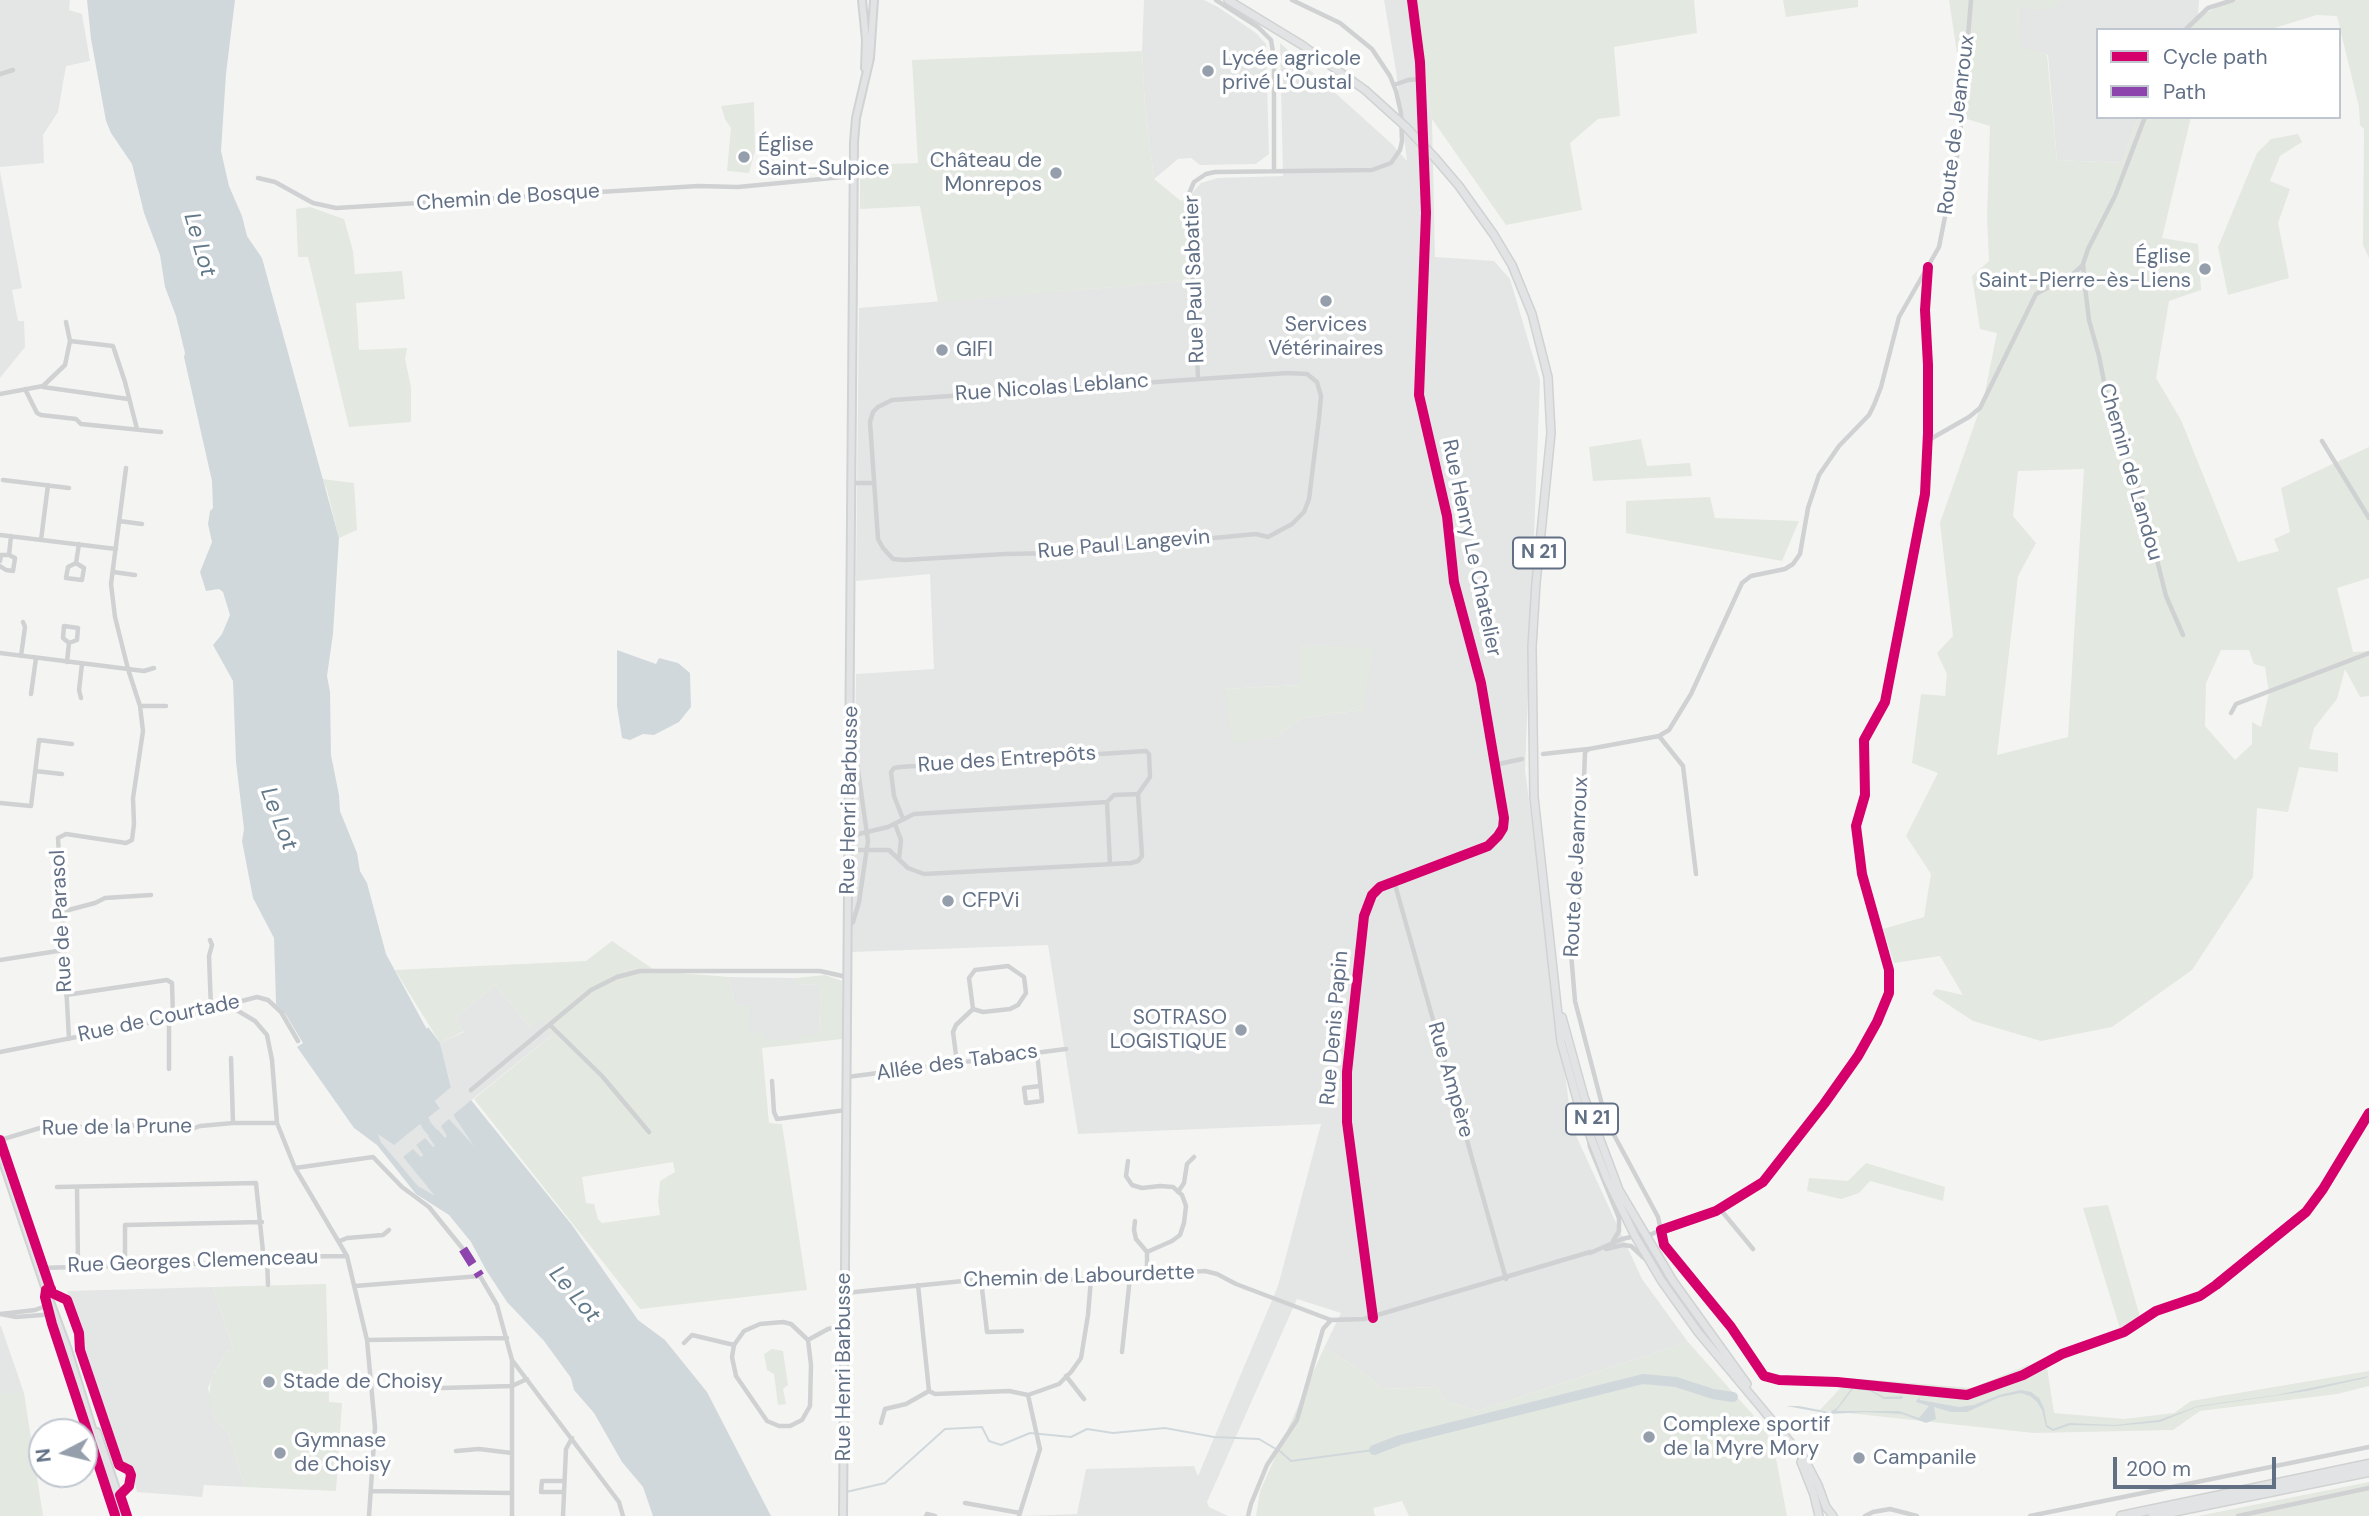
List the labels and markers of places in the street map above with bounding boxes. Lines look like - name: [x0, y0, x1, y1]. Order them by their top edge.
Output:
- place label: Lycée agricole privé L'Oustal: [1222, 46, 1361, 96]
- marker: Lycée agricole privé L'Oustal: [1200, 63, 1216, 79]
- place label: Église Saint-Sulpice: [758, 132, 889, 182]
- place label: Château de Monrepos: [930, 148, 1042, 198]
- marker: Église Saint-Sulpice: [736, 149, 752, 165]
- marker: Château de Monrepos: [1048, 165, 1064, 181]
- place label: Église Saint-Pierre-ès-Liens: [1979, 244, 2191, 294]
- marker: Église Saint-Pierre-ès-Liens: [2197, 261, 2213, 277]
- marker: Services Vétérinaires: [1318, 293, 1334, 309]
- place label: Services Vétérinaires: [1268, 312, 1384, 362]
- place label: GIFI: [956, 337, 993, 363]
- marker: GIFI: [934, 342, 950, 358]
- place label: CFPVi: [962, 888, 1020, 914]
- marker: CFPVi: [940, 893, 956, 909]
- place label: SOTRASO LOGISTIQUE: [1110, 1005, 1227, 1055]
- marker: SOTRASO LOGISTIQUE: [1233, 1022, 1249, 1038]
- place label: Stade de Choisy: [283, 1369, 443, 1395]
- marker: Stade de Choisy: [261, 1374, 277, 1390]
- place label: Complexe sportif de la Myre Mory: [1663, 1412, 1830, 1462]
- place label: Gymnase de Choisy: [294, 1428, 391, 1478]
- marker: Complexe sportif de la Myre Mory: [1641, 1429, 1657, 1445]
- marker: Gymnase de Choisy: [272, 1445, 288, 1461]
- place label: Campanile: [1873, 1445, 1976, 1471]
- marker: Campanile: [1851, 1450, 1867, 1466]

